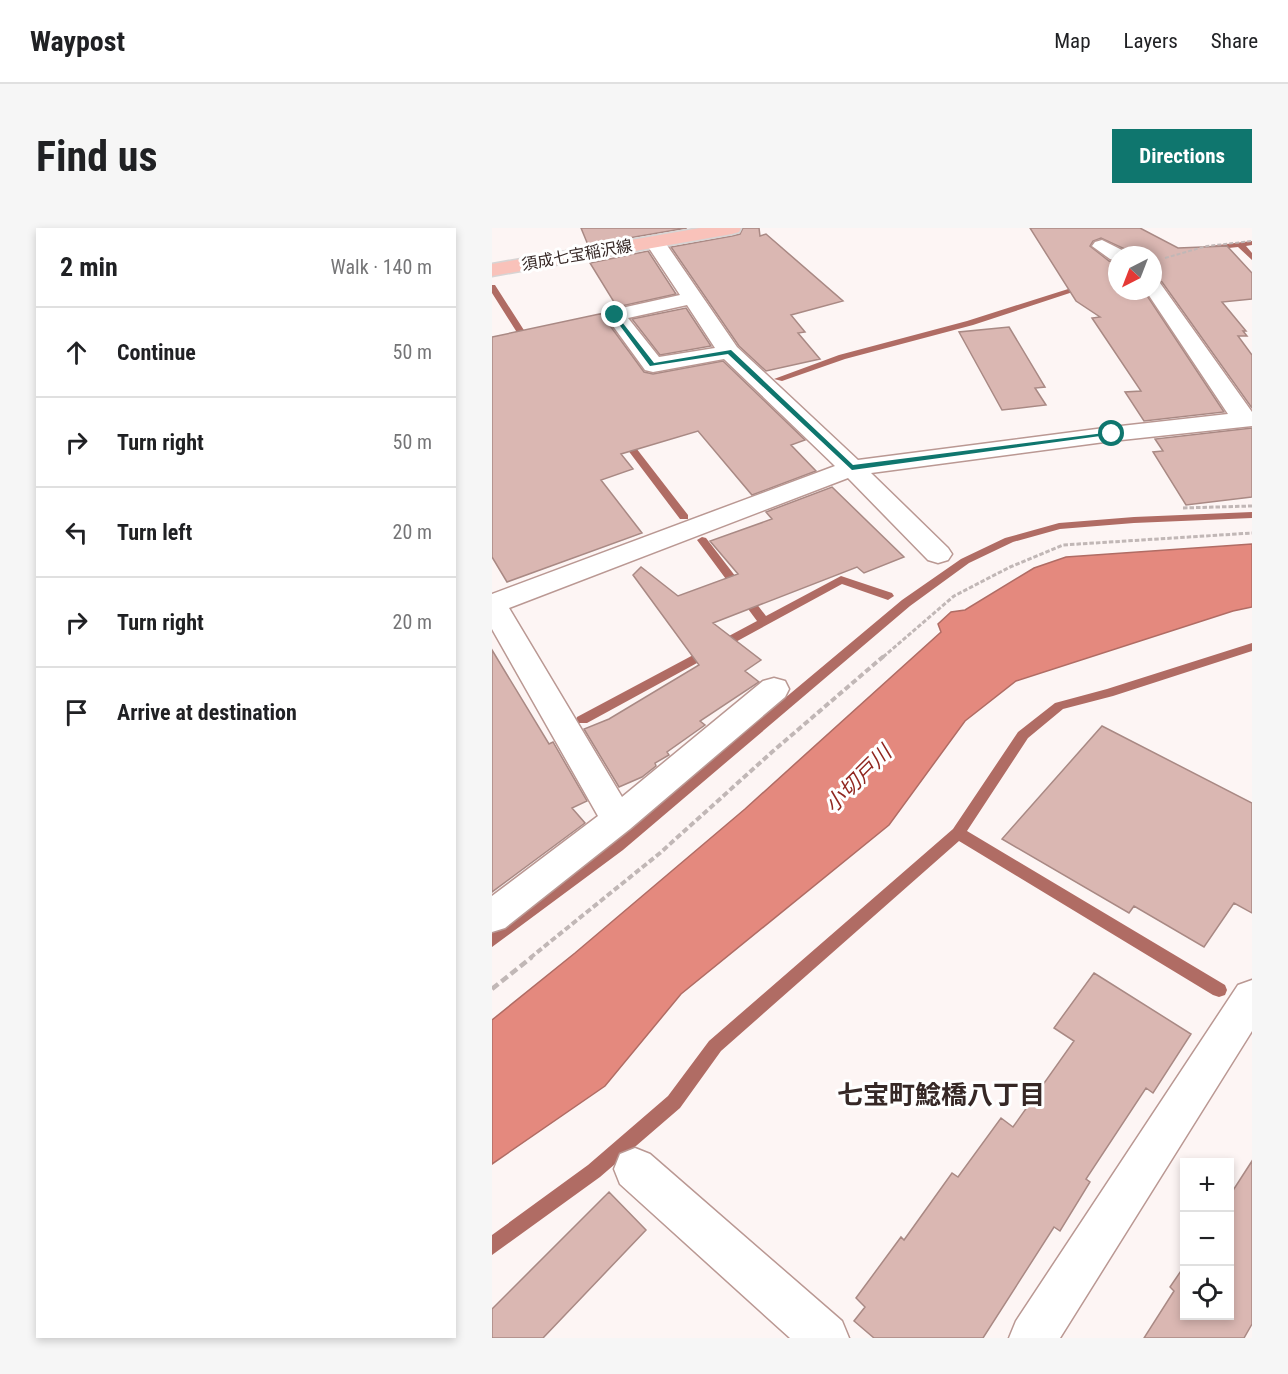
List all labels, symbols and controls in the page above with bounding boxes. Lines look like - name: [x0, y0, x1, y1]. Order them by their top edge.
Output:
- text: Waypost: [30, 25, 125, 58]
- text: Map: [1054, 29, 1091, 53]
- text: Layers: [1124, 29, 1178, 53]
- text: Share: [1211, 29, 1258, 53]
- button: Directions: [1112, 129, 1252, 183]
- text: Find us: [36, 132, 157, 181]
- street label: 須成七宝稲沢線: [520, 236, 634, 274]
- north arrow: [1108, 246, 1162, 300]
- text: 2 min: [60, 252, 118, 282]
- text: Walk · 140 m: [331, 255, 432, 279]
- route end: [601, 301, 627, 327]
- icon: ahead: [60, 336, 93, 369]
- text: Continue: [117, 340, 196, 365]
- text: 50 m: [393, 340, 432, 364]
- route start: [1098, 420, 1124, 446]
- icon: right: [60, 426, 93, 459]
- text: Turn right: [117, 430, 204, 455]
- text: 50 m: [393, 430, 432, 454]
- icon: left: [60, 516, 93, 549]
- text: Turn left: [117, 520, 192, 545]
- text: 20 m: [393, 520, 432, 544]
- icon: right: [60, 606, 93, 639]
- text: Turn right: [117, 610, 204, 635]
- text: 20 m: [393, 610, 432, 634]
- icon: arrive: [60, 696, 93, 729]
- text: Arrive at destination: [117, 700, 297, 725]
- water label: 小切戸川: [820, 739, 898, 817]
- district label: 七宝町鯰橋八丁目: [837, 1080, 1045, 1110]
- map controls: [1180, 1158, 1234, 1320]
- button: +: [1180, 1158, 1234, 1212]
- button: −: [1180, 1212, 1234, 1266]
- button: locate: [1180, 1266, 1234, 1320]

